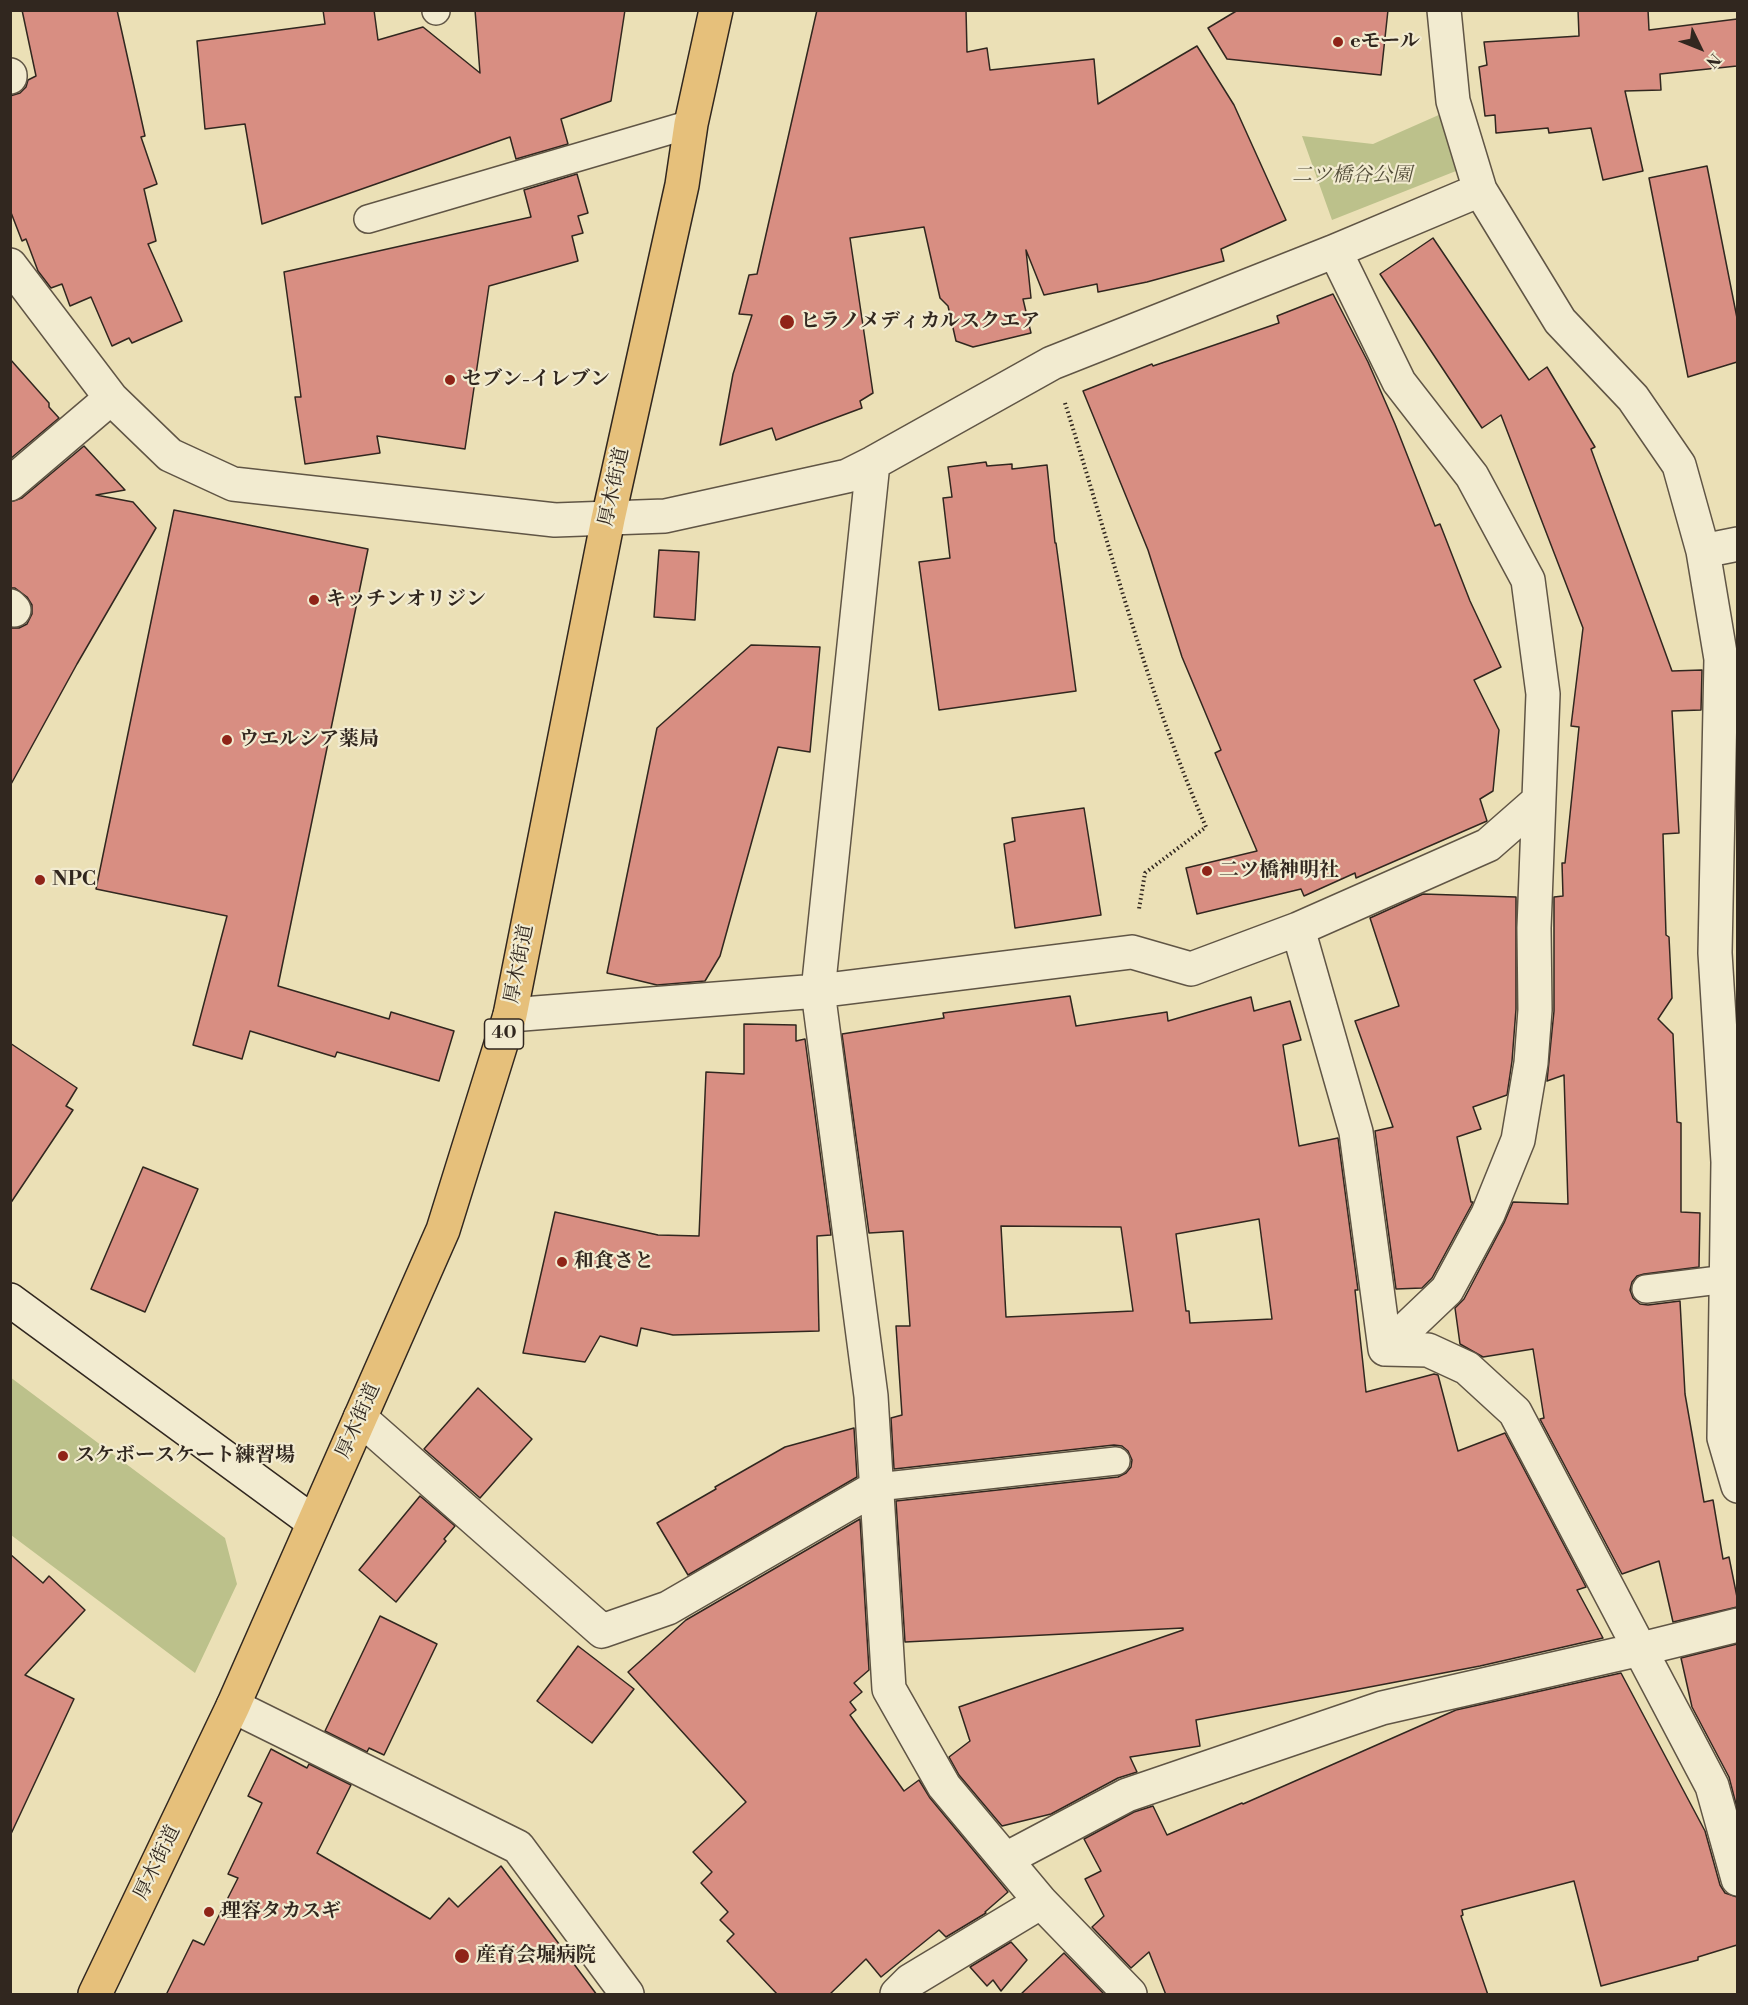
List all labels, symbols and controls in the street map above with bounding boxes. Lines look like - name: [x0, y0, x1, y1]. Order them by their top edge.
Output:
- north arrow: [1670, 18, 1730, 78]
- place label: eモール: [1350, 30, 1420, 54]
- marker: eモール: [1331, 35, 1345, 49]
- text: N: [1702, 49, 1725, 72]
- park label: 二ツ橋谷公園: [1292, 164, 1412, 188]
- place label: ヒラノメディカルスクエア: [800, 310, 1040, 334]
- marker: ヒラノメディカルスクエア: [778, 313, 796, 331]
- place label: セブン-イレブン: [462, 368, 610, 392]
- marker: セブン-イレブン: [443, 373, 457, 387]
- street label: 厚木街道: [595, 445, 635, 529]
- place label: キッチンオリジン: [326, 588, 486, 612]
- marker: キッチンオリジン: [307, 593, 321, 607]
- place label: ウエルシア薬局: [239, 728, 379, 752]
- marker: ウエルシア薬局: [220, 733, 234, 747]
- place label: 二ツ橋神明社: [1219, 859, 1339, 883]
- marker: 二ツ橋神明社: [1200, 864, 1214, 878]
- place label: NPC: [52, 868, 96, 892]
- marker: NPC: [33, 873, 47, 887]
- street label: 厚木街道: [501, 922, 539, 1006]
- road number: 40: [484, 1019, 524, 1049]
- place label: 和食さと: [574, 1250, 654, 1274]
- marker: 和食さと: [555, 1255, 569, 1269]
- street label: 厚木街道: [332, 1380, 386, 1462]
- place label: スケボースケート練習場: [75, 1444, 295, 1468]
- marker: スケボースケート練習場: [56, 1449, 70, 1463]
- street label: 厚木街道: [130, 1822, 186, 1904]
- place label: 理容タカスギ: [221, 1900, 341, 1924]
- marker: 理容タカスギ: [202, 1905, 216, 1919]
- place label: 産育会堀病院: [476, 1944, 596, 1968]
- marker: 産育会堀病院: [453, 1947, 471, 1965]

